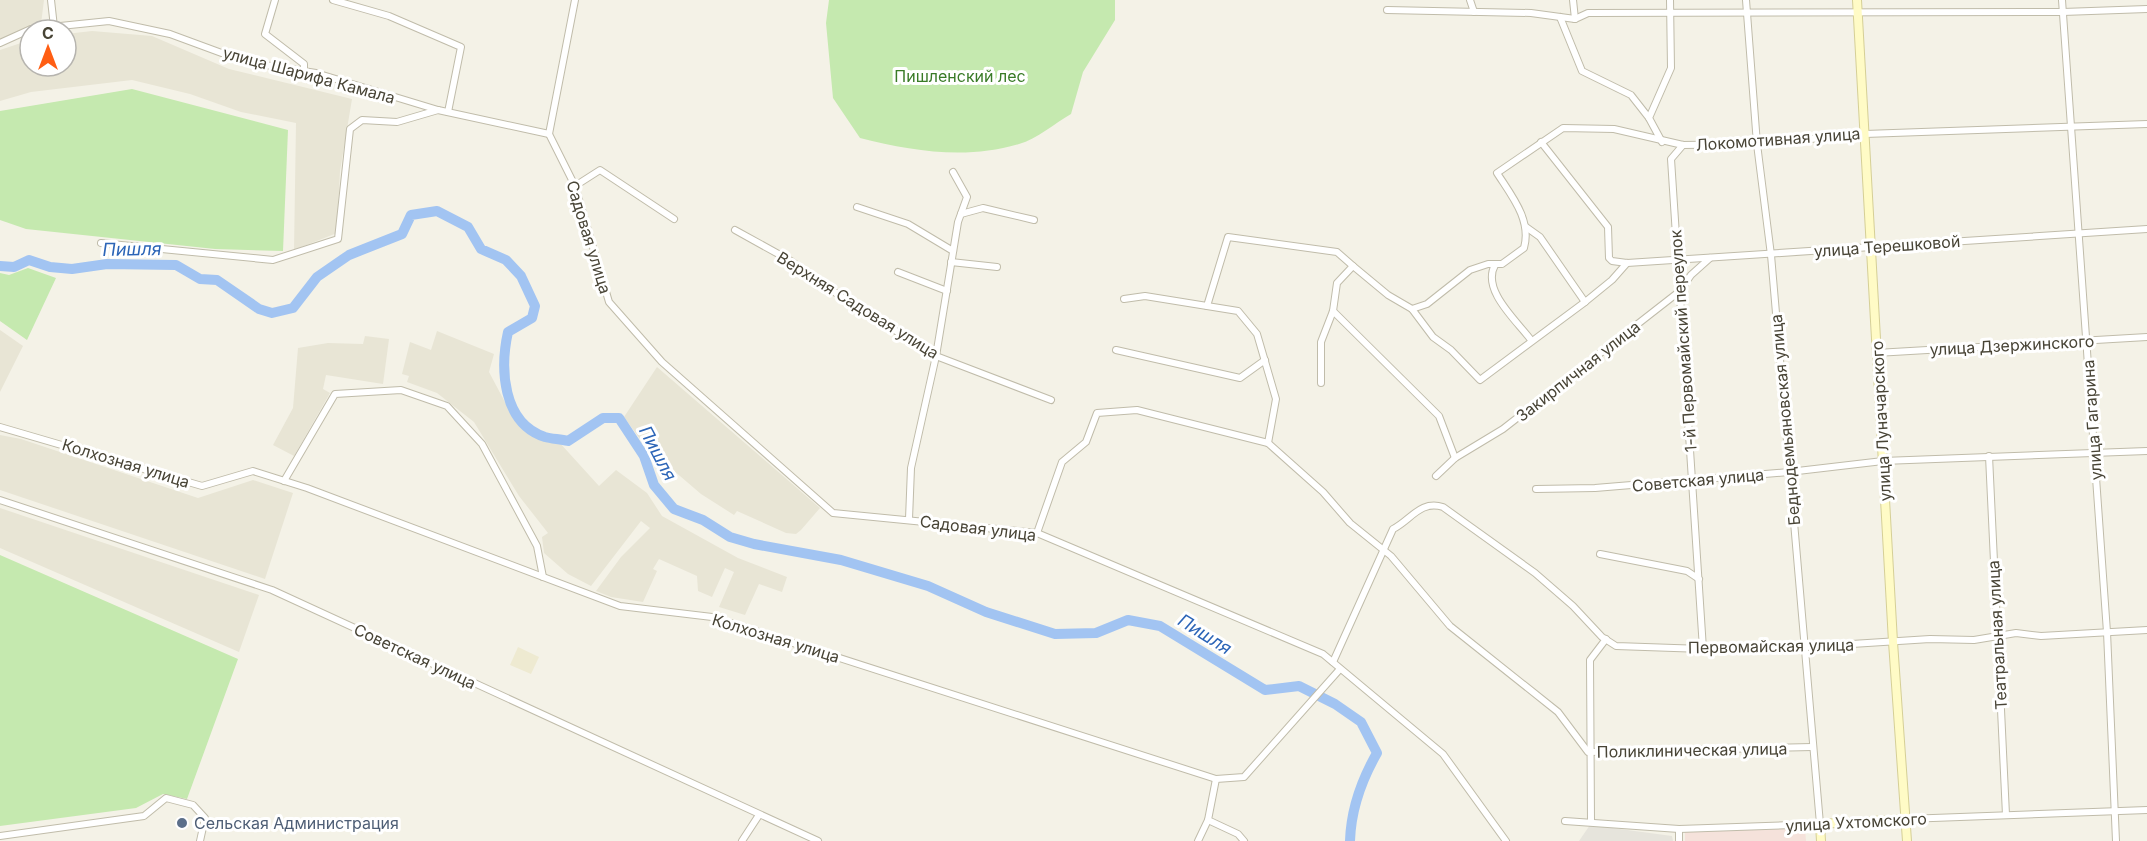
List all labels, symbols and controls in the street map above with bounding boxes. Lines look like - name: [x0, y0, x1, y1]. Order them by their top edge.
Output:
- north arrow: [18, 18, 78, 78]
- text: С: [42, 23, 54, 43]
- street label: улица Шарифа Камала: [221, 42, 397, 108]
- park label: Пишленский лес: [894, 66, 1026, 86]
- street label: Локомотивная улица: [1695, 123, 1861, 155]
- street label: Садовая улица: [562, 178, 616, 296]
- street label: 1-й Первомайский переулок: [1665, 229, 1701, 453]
- street label: улица Терешковой: [1813, 231, 1961, 261]
- water label: Пишля: [102, 238, 162, 260]
- street label: Верхняя Садовая улица: [773, 247, 943, 363]
- street label: Беднодемьяновская улица: [1766, 314, 1804, 526]
- street label: Закирпичная улица: [1512, 316, 1644, 426]
- street label: улица Дзержинского: [1929, 331, 2095, 359]
- street label: улица Луначарского: [1867, 340, 1895, 502]
- street label: улица Гагарина: [2078, 359, 2106, 481]
- water label: Пишля: [635, 422, 681, 484]
- street label: Колхозная улица: [60, 434, 192, 492]
- street label: Советская улица: [1631, 464, 1765, 496]
- street label: Садовая улица: [919, 511, 1037, 545]
- street label: Театральная улица: [1983, 560, 2011, 710]
- street label: Колхозная улица: [710, 609, 842, 667]
- water label: Пишля: [1174, 609, 1236, 659]
- street label: Советская улица: [351, 619, 479, 693]
- street label: Первомайская улица: [1688, 635, 1854, 657]
- street label: Поликлиническая улица: [1597, 738, 1787, 762]
- street label: улица Ухтомского: [1785, 808, 1927, 836]
- place label: Сельская Администрация: [194, 813, 399, 833]
- marker: Сельская Администрация: [175, 816, 189, 830]

